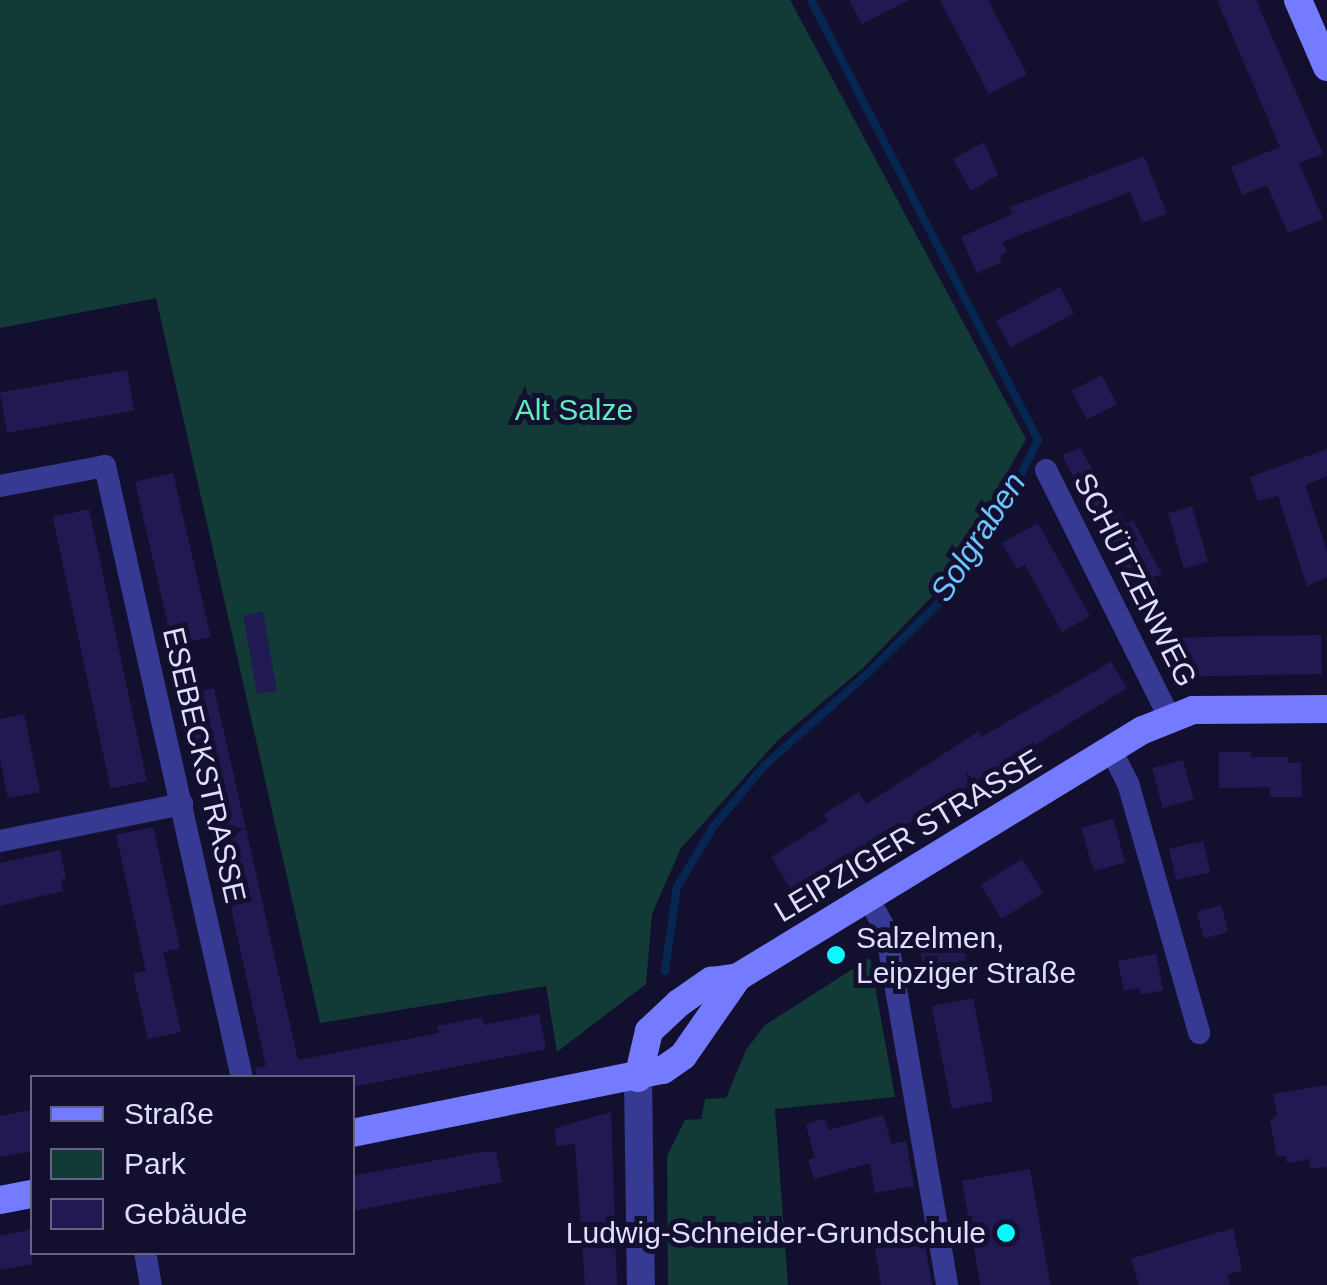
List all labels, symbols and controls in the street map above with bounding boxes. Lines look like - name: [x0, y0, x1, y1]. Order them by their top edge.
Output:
- park label: Alt Salze: [515, 392, 633, 428]
- water label: Solgraben: [922, 465, 1034, 609]
- street label: SCHÜTZENWEG: [1066, 467, 1204, 693]
- street label: ESEBECKSTRASSE: [155, 624, 253, 906]
- street label: LEIPZIGER STRASSE: [768, 742, 1048, 930]
- place label: Salzelmen, Leipziger Straße: [856, 920, 1076, 990]
- marker: Salzelmen, Leipziger Straße: [825, 944, 847, 966]
- legend: [30, 1075, 355, 1255]
- text: Straße: [124, 1097, 214, 1130]
- text: Park: [124, 1147, 186, 1180]
- text: Gebäude: [124, 1197, 247, 1230]
- place label: Ludwig-Schneider-Grundschule: [566, 1215, 986, 1251]
- marker: Ludwig-Schneider-Grundschule: [995, 1222, 1017, 1244]

